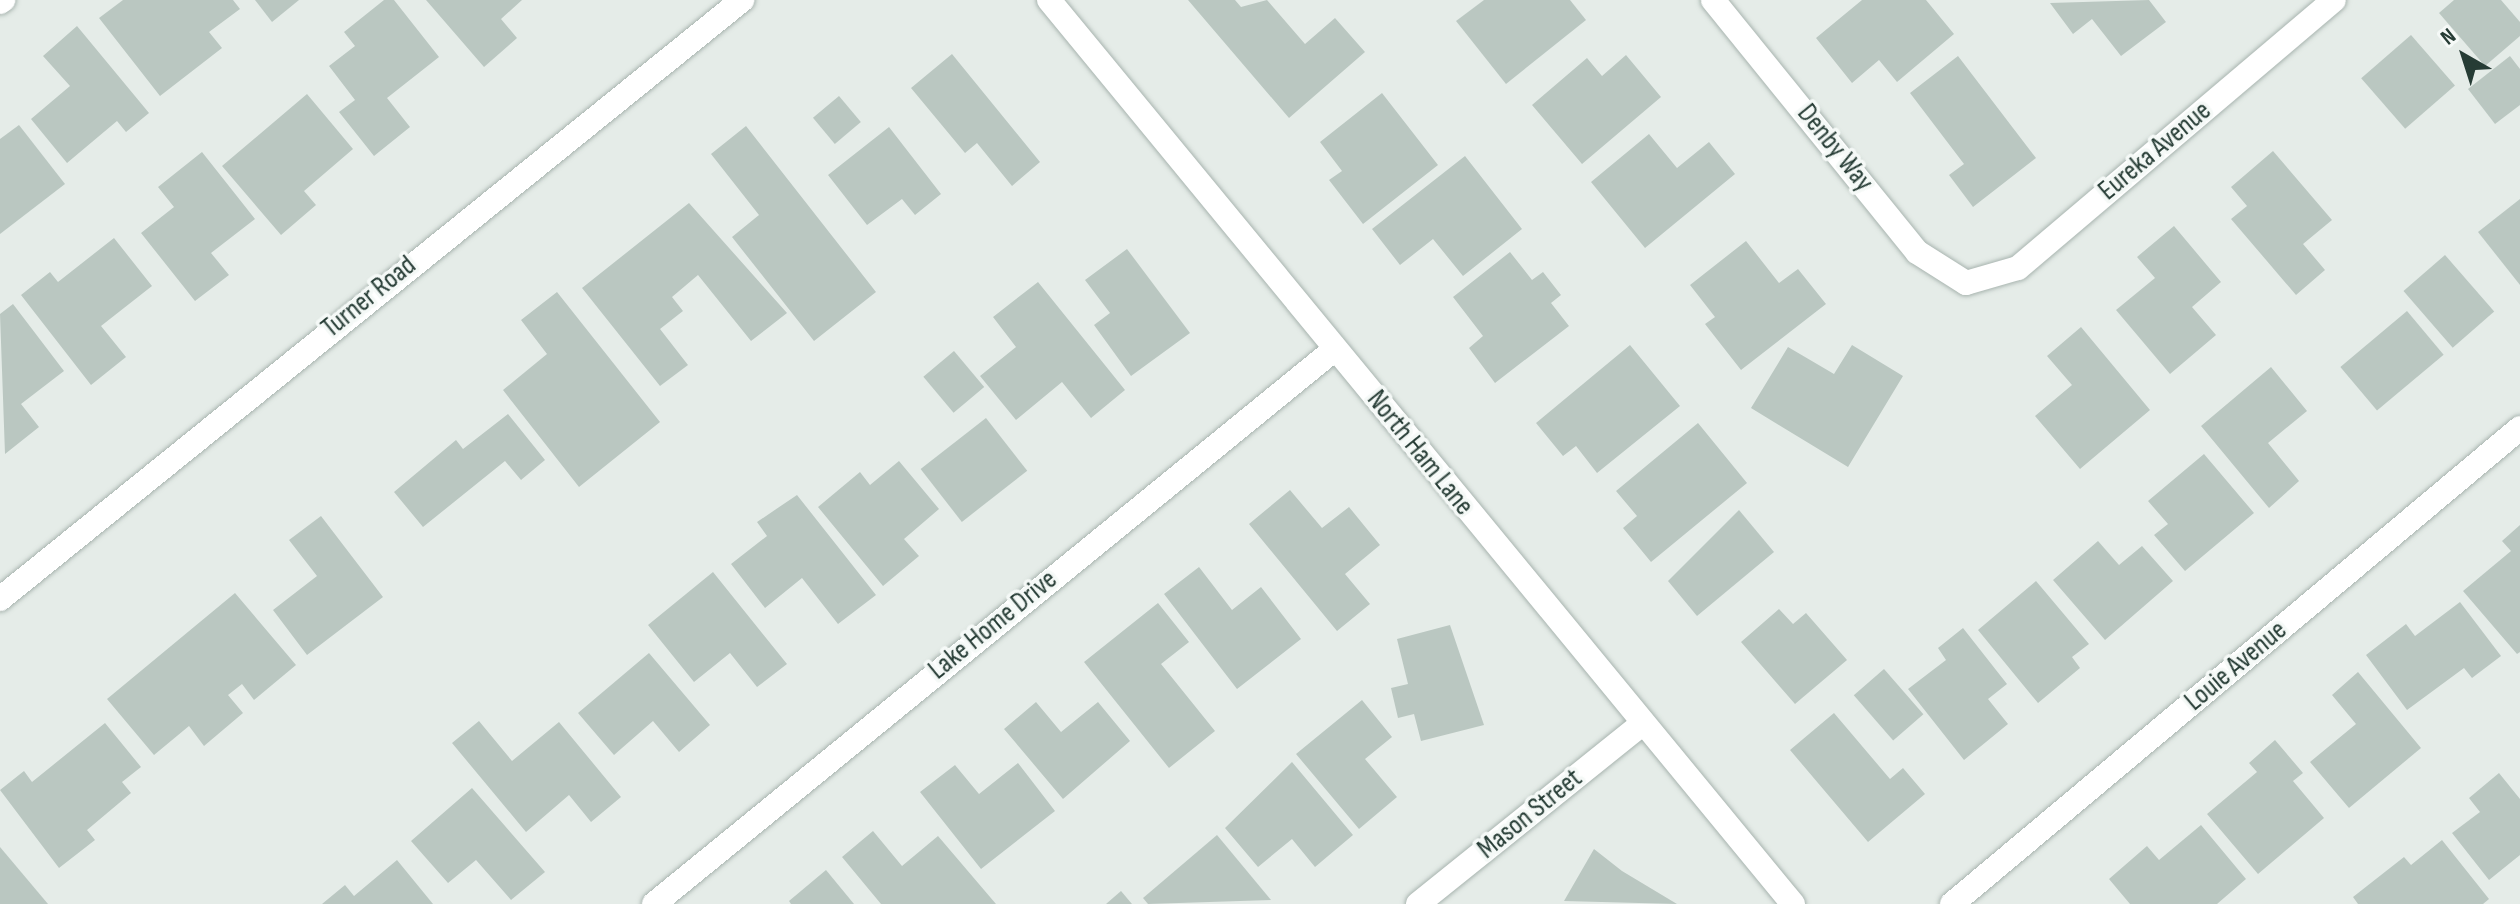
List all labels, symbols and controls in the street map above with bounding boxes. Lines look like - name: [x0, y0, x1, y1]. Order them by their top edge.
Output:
- north arrow: [2424, 16, 2504, 96]
- text: N: [2436, 23, 2462, 51]
- street label: Eureka Avenue: [2092, 94, 2218, 208]
- street label: Denby Way: [1790, 98, 1880, 198]
- street label: Turner Road: [315, 249, 423, 345]
- street label: North Ham Lane: [1359, 384, 1481, 522]
- street label: Lake Home Drive: [922, 563, 1064, 687]
- street label: Louie Avenue: [2178, 614, 2294, 718]
- street label: Mason Street: [1471, 762, 1589, 866]

